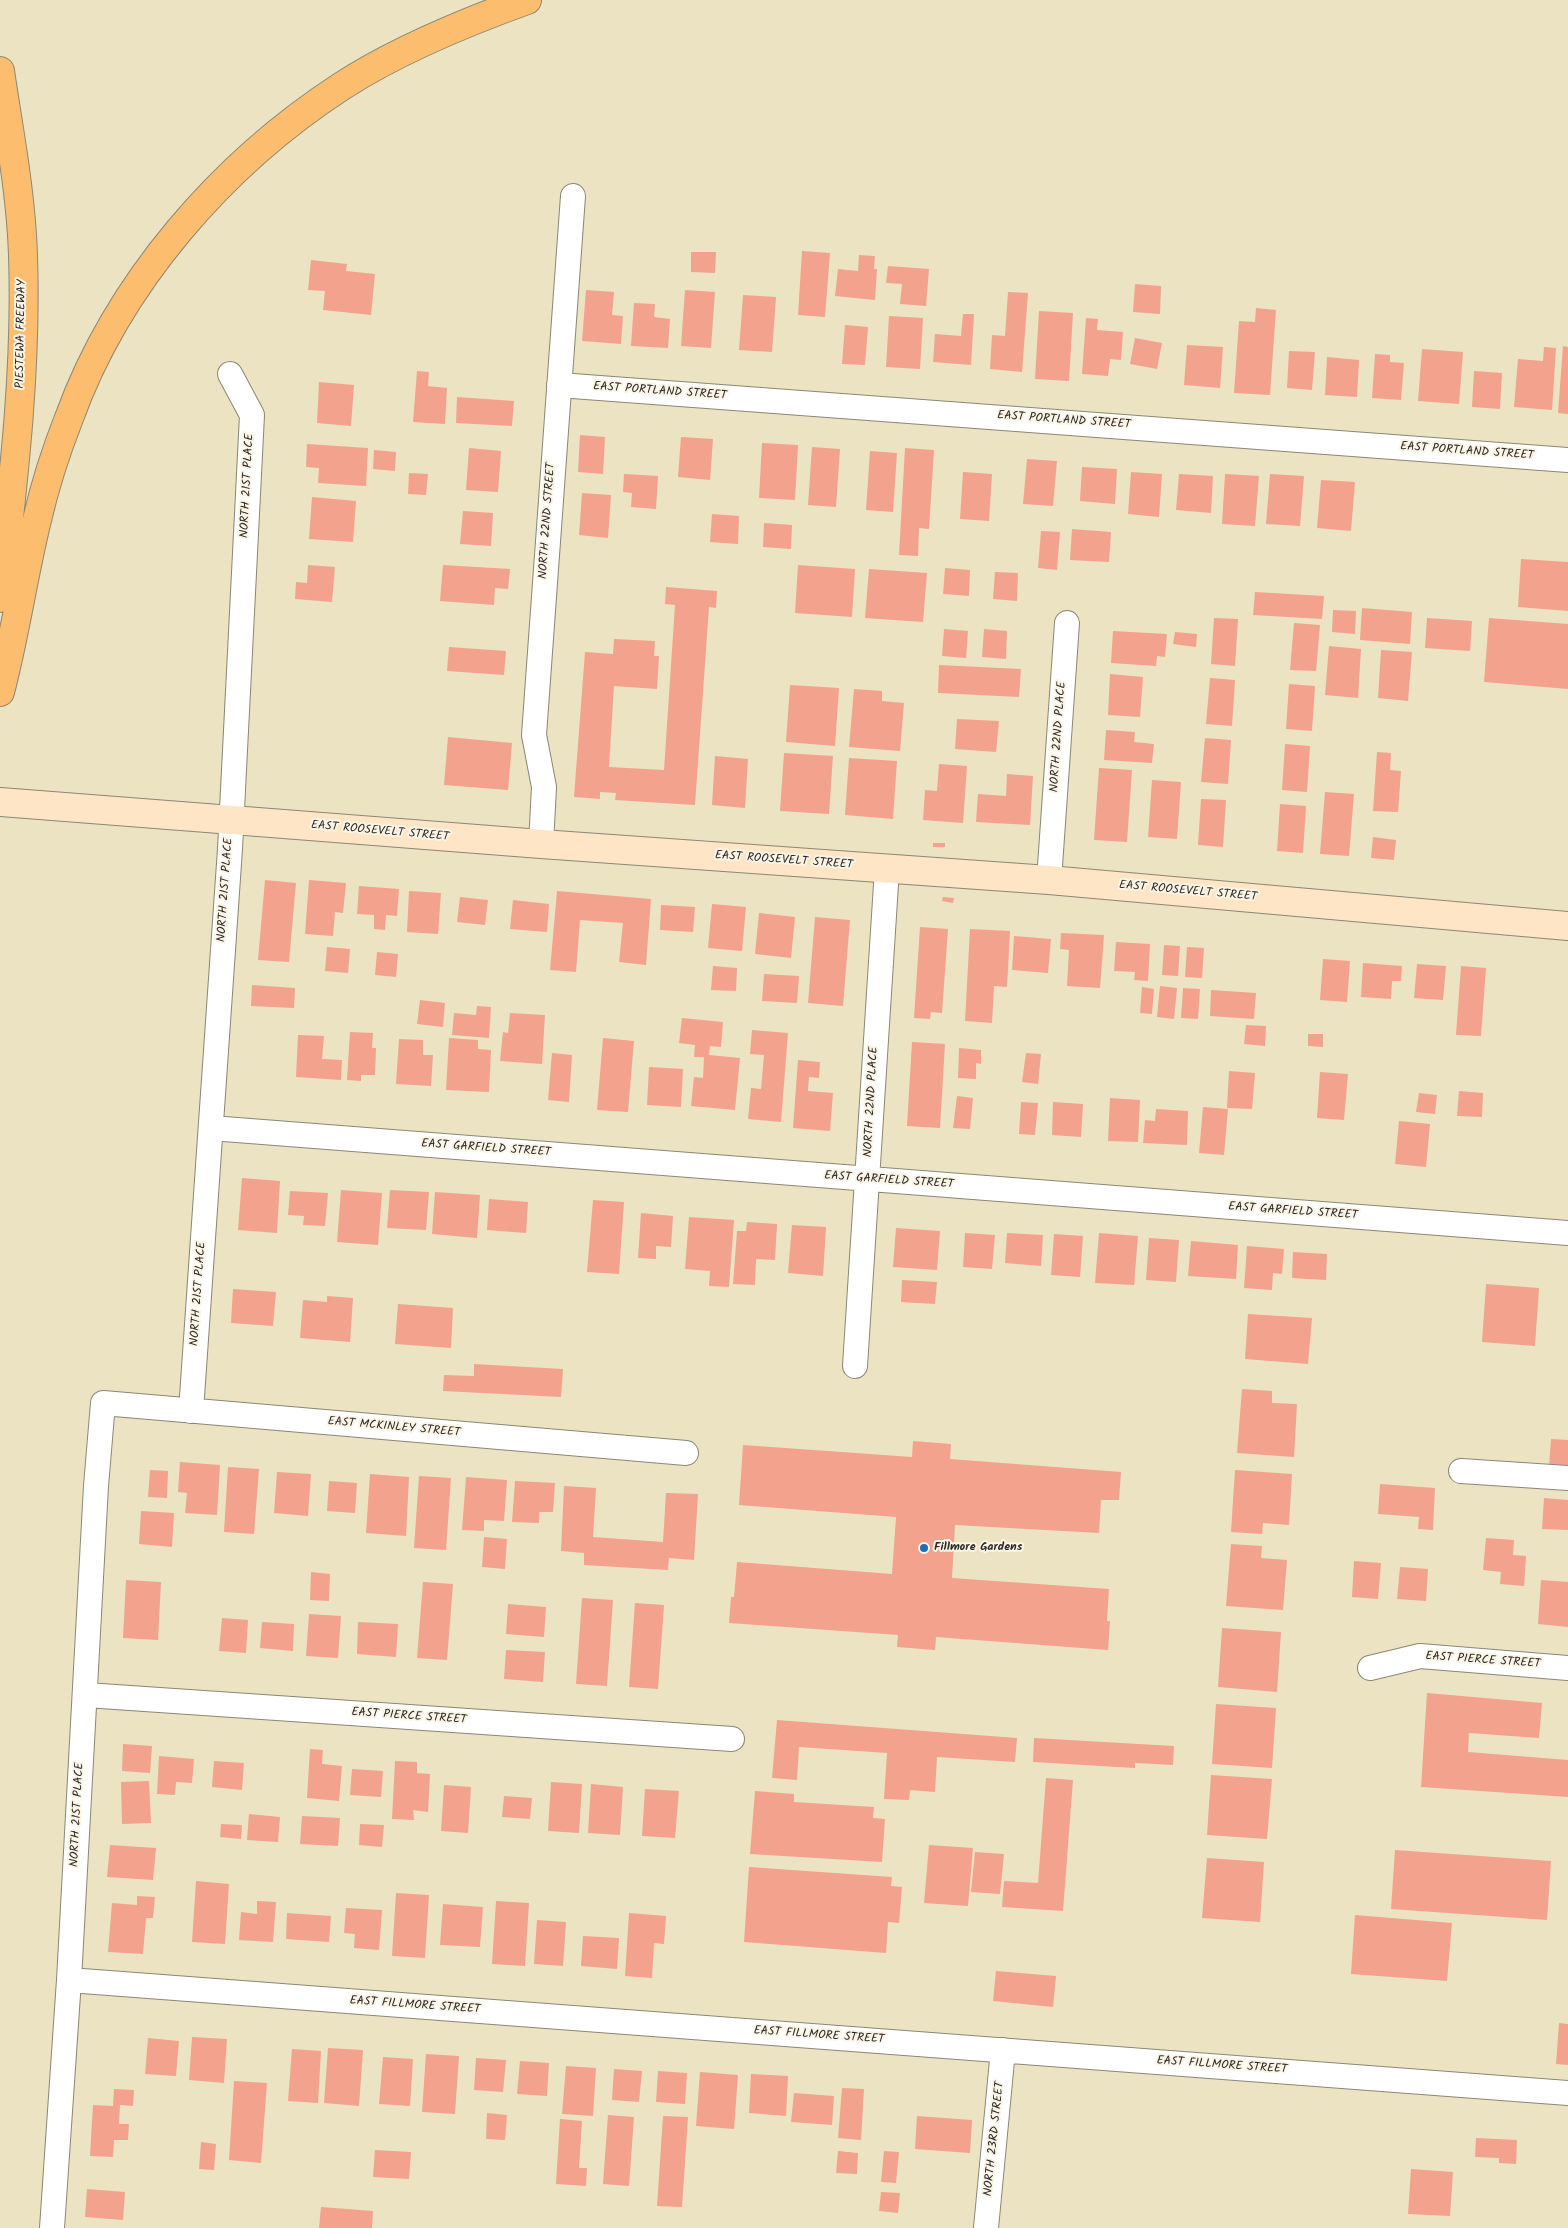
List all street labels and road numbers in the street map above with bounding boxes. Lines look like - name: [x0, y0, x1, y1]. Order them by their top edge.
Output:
- street label: PIESTEWA FREEWAY: [14, 279, 30, 389]
- street label: EAST PORTLAND STREET: [593, 380, 727, 404]
- street label: EAST PORTLAND STREET: [997, 409, 1131, 433]
- street label: NORTH 21ST PLACE: [238, 433, 258, 539]
- street label: EAST PORTLAND STREET: [1400, 440, 1534, 464]
- street label: NORTH 22ND STREET: [537, 462, 559, 580]
- street label: NORTH 22ND PLACE: [1048, 681, 1070, 793]
- street label: EAST ROOSEVELT STREET: [310, 819, 450, 845]
- street label: NORTH 21ST PLACE: [215, 837, 237, 943]
- street label: EAST ROOSEVELT STREET: [714, 849, 854, 873]
- street label: EAST ROOSEVELT STREET: [1118, 879, 1258, 905]
- street label: NORTH 22ND PLACE: [862, 1046, 882, 1158]
- street label: EAST GARFIELD STREET: [421, 1137, 551, 1161]
- street label: EAST GARFIELD STREET: [824, 1169, 954, 1193]
- street label: EAST GARFIELD STREET: [1228, 1200, 1358, 1224]
- street label: NORTH 21ST PLACE: [188, 1241, 210, 1347]
- street label: EAST MCKINLEY STREET: [327, 1415, 461, 1441]
- street label: EAST PIERCE STREET: [1425, 1650, 1541, 1672]
- street label: EAST PIERCE STREET: [351, 1706, 467, 1728]
- street label: NORTH 21ST PLACE: [68, 1762, 88, 1868]
- street label: EAST FILLMORE STREET: [349, 1994, 481, 2018]
- street label: EAST FILLMORE STREET: [753, 2024, 885, 2048]
- street label: EAST FILLMORE STREET: [1156, 2054, 1288, 2078]
- street label: NORTH 23RD STREET: [982, 2081, 1008, 2197]

